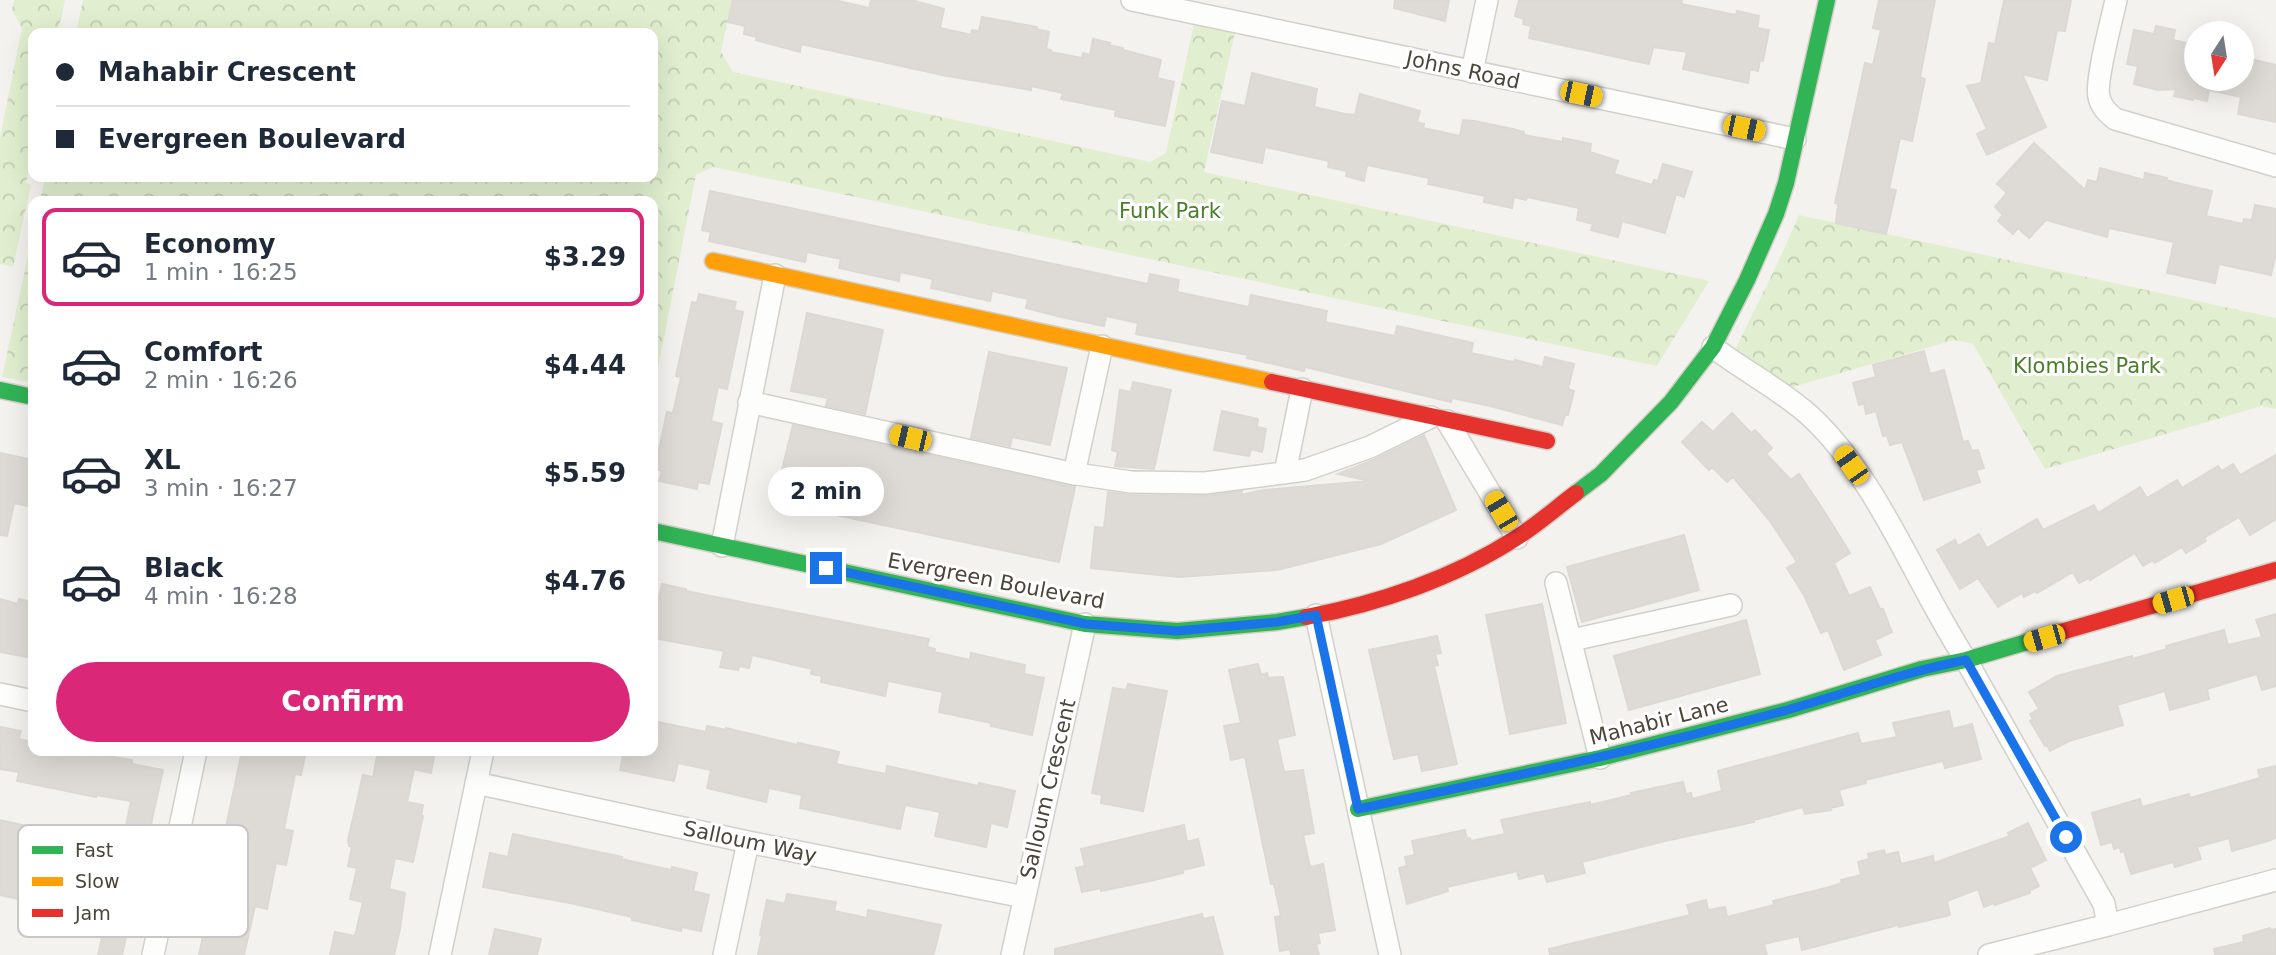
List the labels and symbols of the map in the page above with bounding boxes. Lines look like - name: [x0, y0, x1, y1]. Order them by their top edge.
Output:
- north arrow: [2184, 21, 2254, 91]
- street label: Johns Road: [1402, 46, 1522, 94]
- car: [1559, 79, 1604, 109]
- car: [1722, 113, 1767, 143]
- park label: Funk Park: [1119, 199, 1222, 223]
- park label: Klombies Park: [2013, 354, 2162, 378]
- car: [888, 423, 933, 453]
- car: [1831, 442, 1872, 488]
- callout: 2 min: [768, 466, 884, 516]
- car: [1482, 488, 1521, 534]
- street label: Evergreen Boulevard: [886, 548, 1106, 614]
- route end: [810, 552, 842, 584]
- car: [2150, 584, 2197, 616]
- car: [2021, 622, 2068, 654]
- street label: Mahabir Lane: [1587, 692, 1731, 750]
- street label: Salloum Crescent: [1016, 697, 1080, 881]
- street label: Salloum Way: [681, 816, 819, 868]
- route start: [2050, 821, 2082, 853]
- legend: [18, 825, 248, 937]
- text: Fast: [75, 839, 113, 861]
- text: Slow: [75, 870, 120, 892]
- text: Jam: [74, 902, 111, 924]

